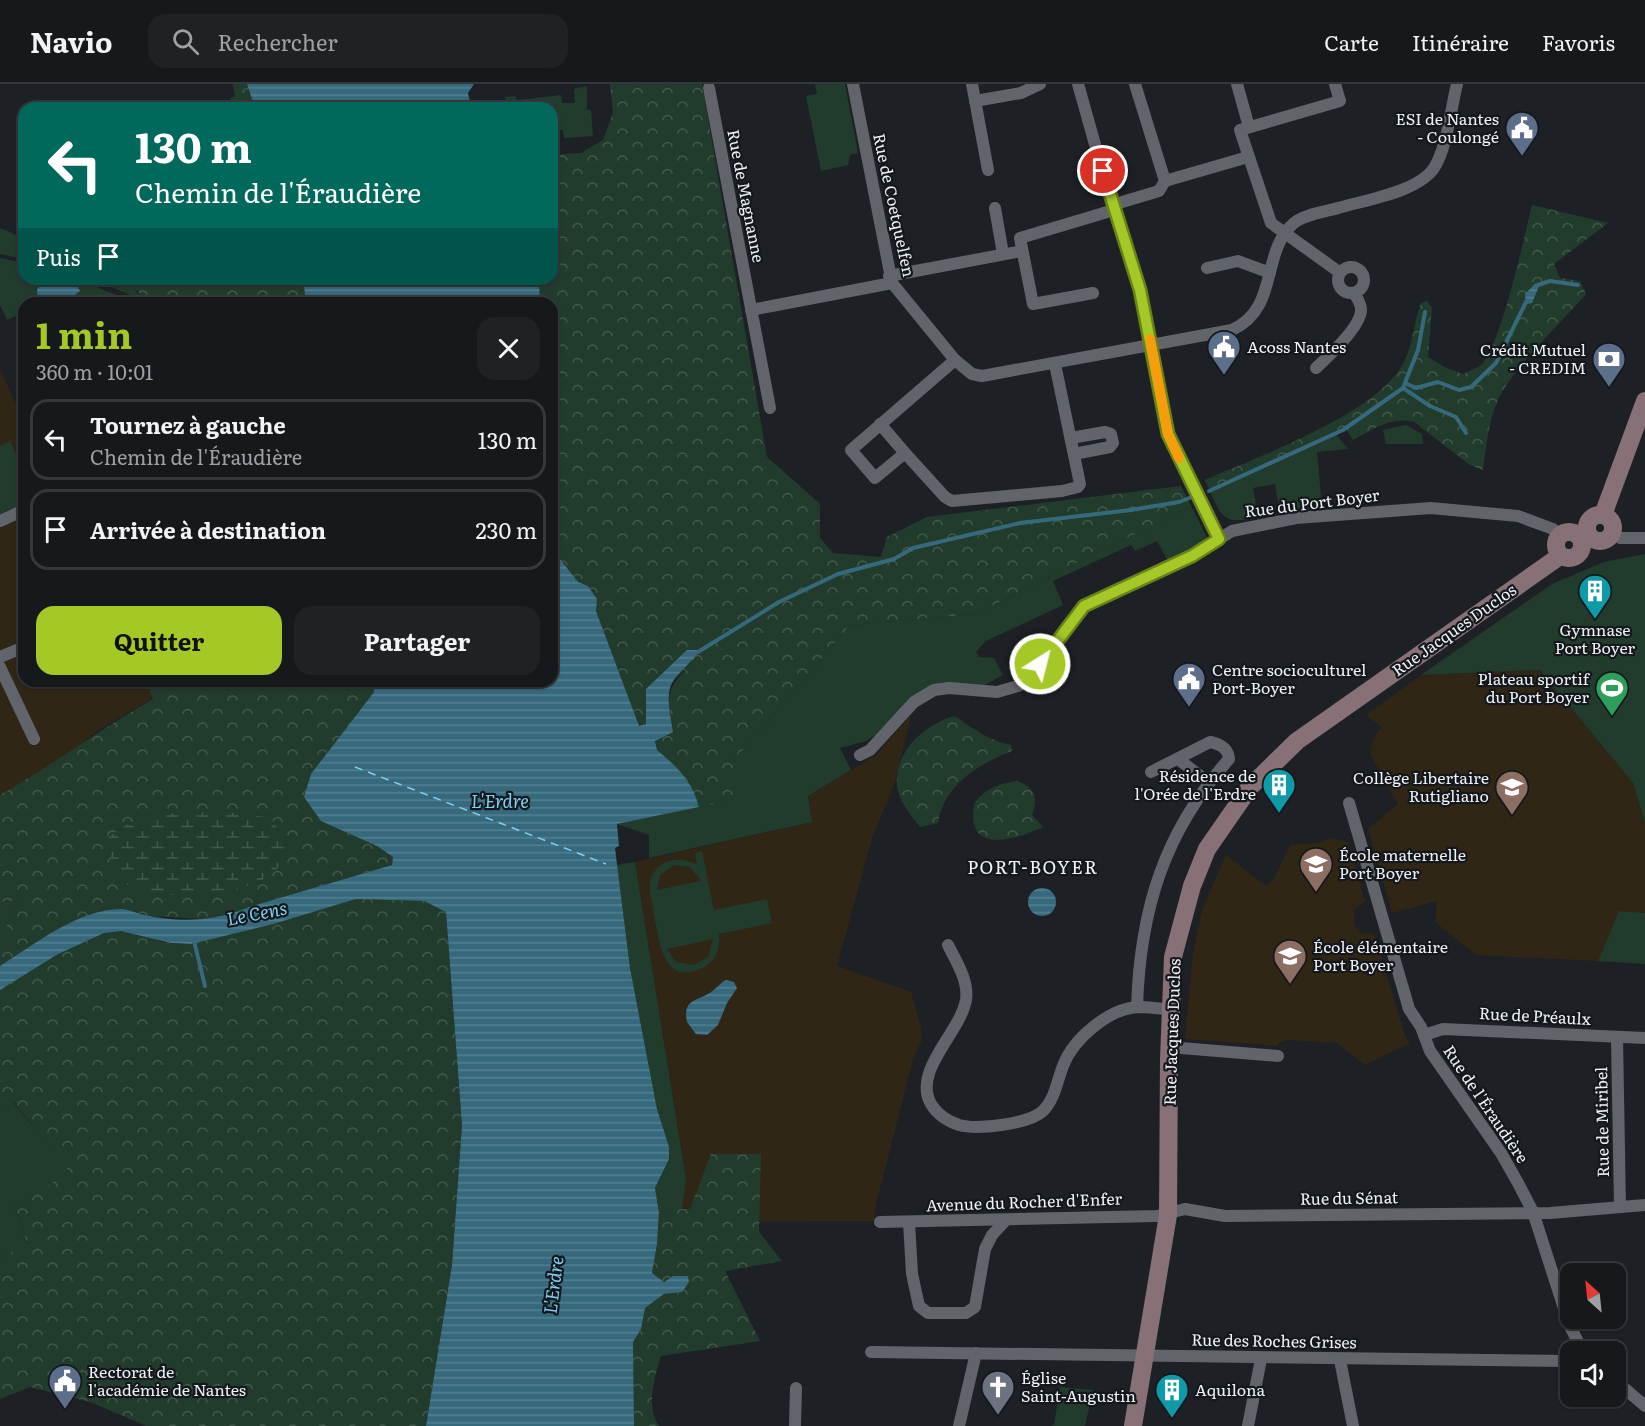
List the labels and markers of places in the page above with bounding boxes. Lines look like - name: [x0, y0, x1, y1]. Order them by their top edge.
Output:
- place label: ESI de Nantes - Coulongé: [1396, 106, 1499, 148]
- public building icon: ESI de Nantes - Coulongé: [1504, 110, 1540, 157]
- pin: [1077, 145, 1128, 196]
- public building icon: Acoss Nantes: [1206, 329, 1242, 376]
- place label: Acoss Nantes: [1247, 334, 1346, 358]
- place label: Crédit Mutuel - CREDIM: [1480, 337, 1586, 379]
- bank icon: Crédit Mutuel - CREDIM: [1591, 341, 1627, 388]
- building icon: Gymnase Port Boyer: [1577, 573, 1613, 620]
- place label: Gymnase Port Boyer: [1555, 617, 1636, 659]
- place label: Centre socioculturel Port-Boyer: [1212, 657, 1366, 699]
- public building icon: Centre socioculturel Port-Boyer: [1171, 661, 1207, 708]
- place label: Plateau sportif du Port Boyer: [1478, 666, 1591, 708]
- sports icon: Plateau sportif du Port Boyer: [1594, 670, 1630, 717]
- place label: Résidence de l'Orée de l'Erdre: [1135, 763, 1256, 805]
- place label: Collège Libertaire Rutigliano: [1353, 765, 1489, 807]
- building icon: Résidence de l'Orée de l'Erdre: [1261, 767, 1297, 814]
- school or university icon: Collège Libertaire Rutigliano: [1494, 769, 1530, 816]
- place label: École maternelle Port Boyer: [1339, 842, 1466, 884]
- school or university icon: École maternelle Port Boyer: [1298, 846, 1334, 893]
- place label: École élémentaire Port Boyer: [1313, 934, 1448, 976]
- school or university icon: École élémentaire Port Boyer: [1272, 938, 1308, 985]
- place label: Rectorat de l'académie de Nantes: [88, 1359, 246, 1401]
- public building icon: Rectorat de l'académie de Nantes: [47, 1363, 83, 1410]
- place label: Église Saint-Augustin: [1021, 1365, 1136, 1407]
- church icon: Église Saint-Augustin: [980, 1369, 1016, 1416]
- building icon: Aquilona: [1154, 1372, 1190, 1419]
- place label: Aquilona: [1195, 1377, 1266, 1401]

